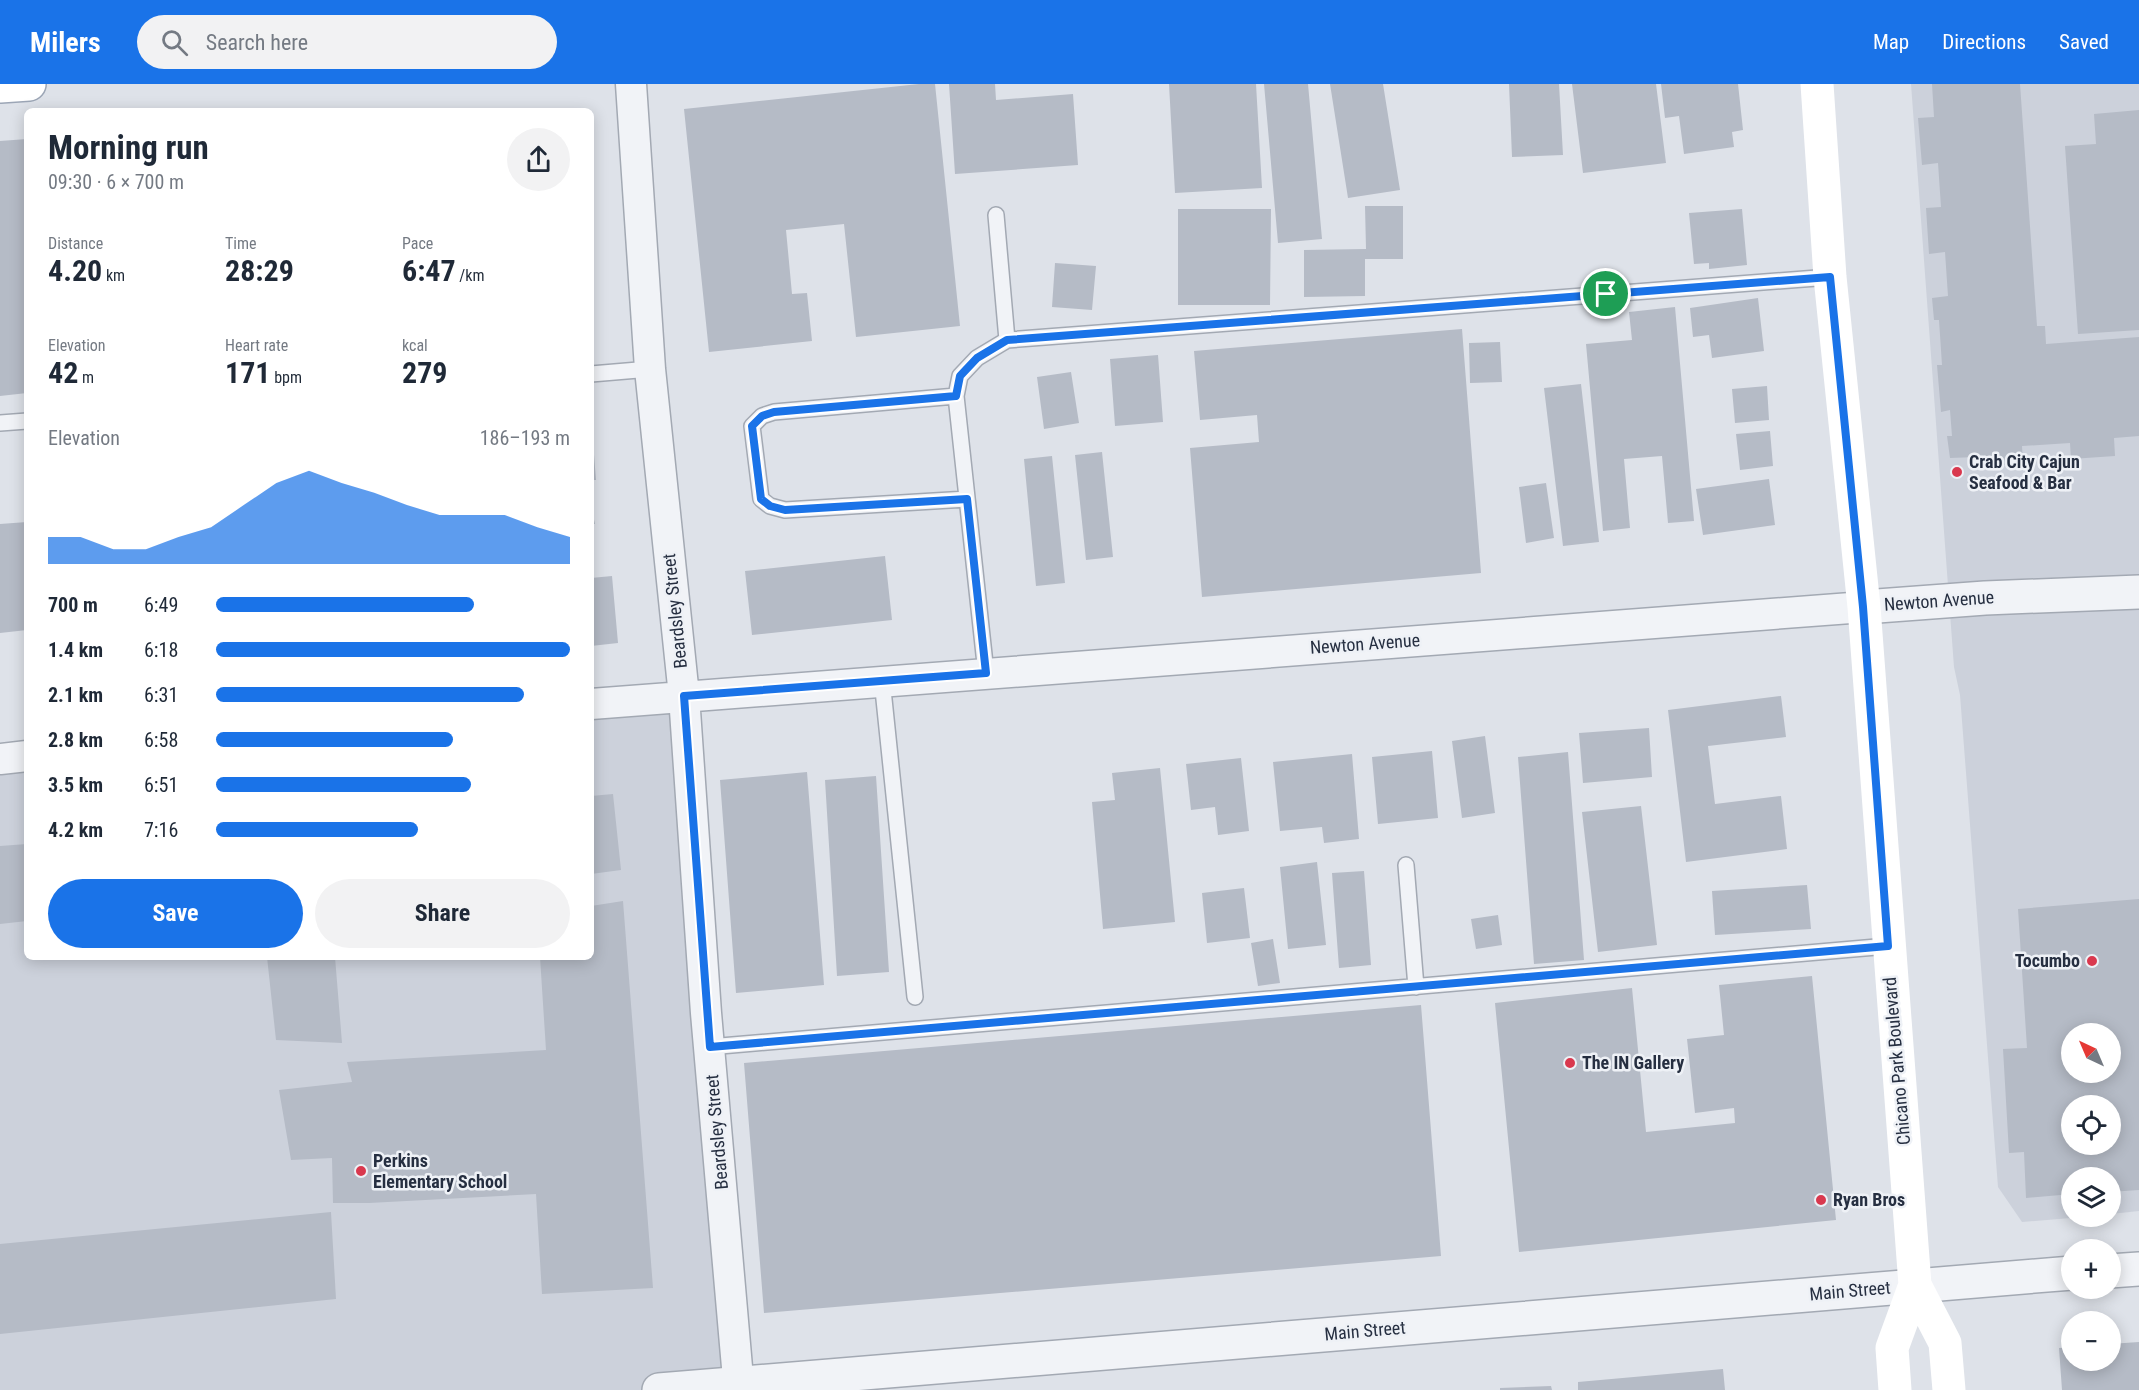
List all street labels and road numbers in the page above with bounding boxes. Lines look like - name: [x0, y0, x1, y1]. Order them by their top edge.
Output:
- street label: Beardsley Street: [658, 552, 691, 670]
- street label: Newton Avenue: [1883, 586, 1995, 615]
- street label: Newton Avenue: [1309, 629, 1421, 658]
- street label: Chicano Park Boulevard: [1879, 976, 1914, 1146]
- street label: Beardsley Street: [701, 1074, 732, 1191]
- street label: Main Street: [1809, 1276, 1891, 1305]
- street label: Main Street: [1324, 1316, 1406, 1345]

